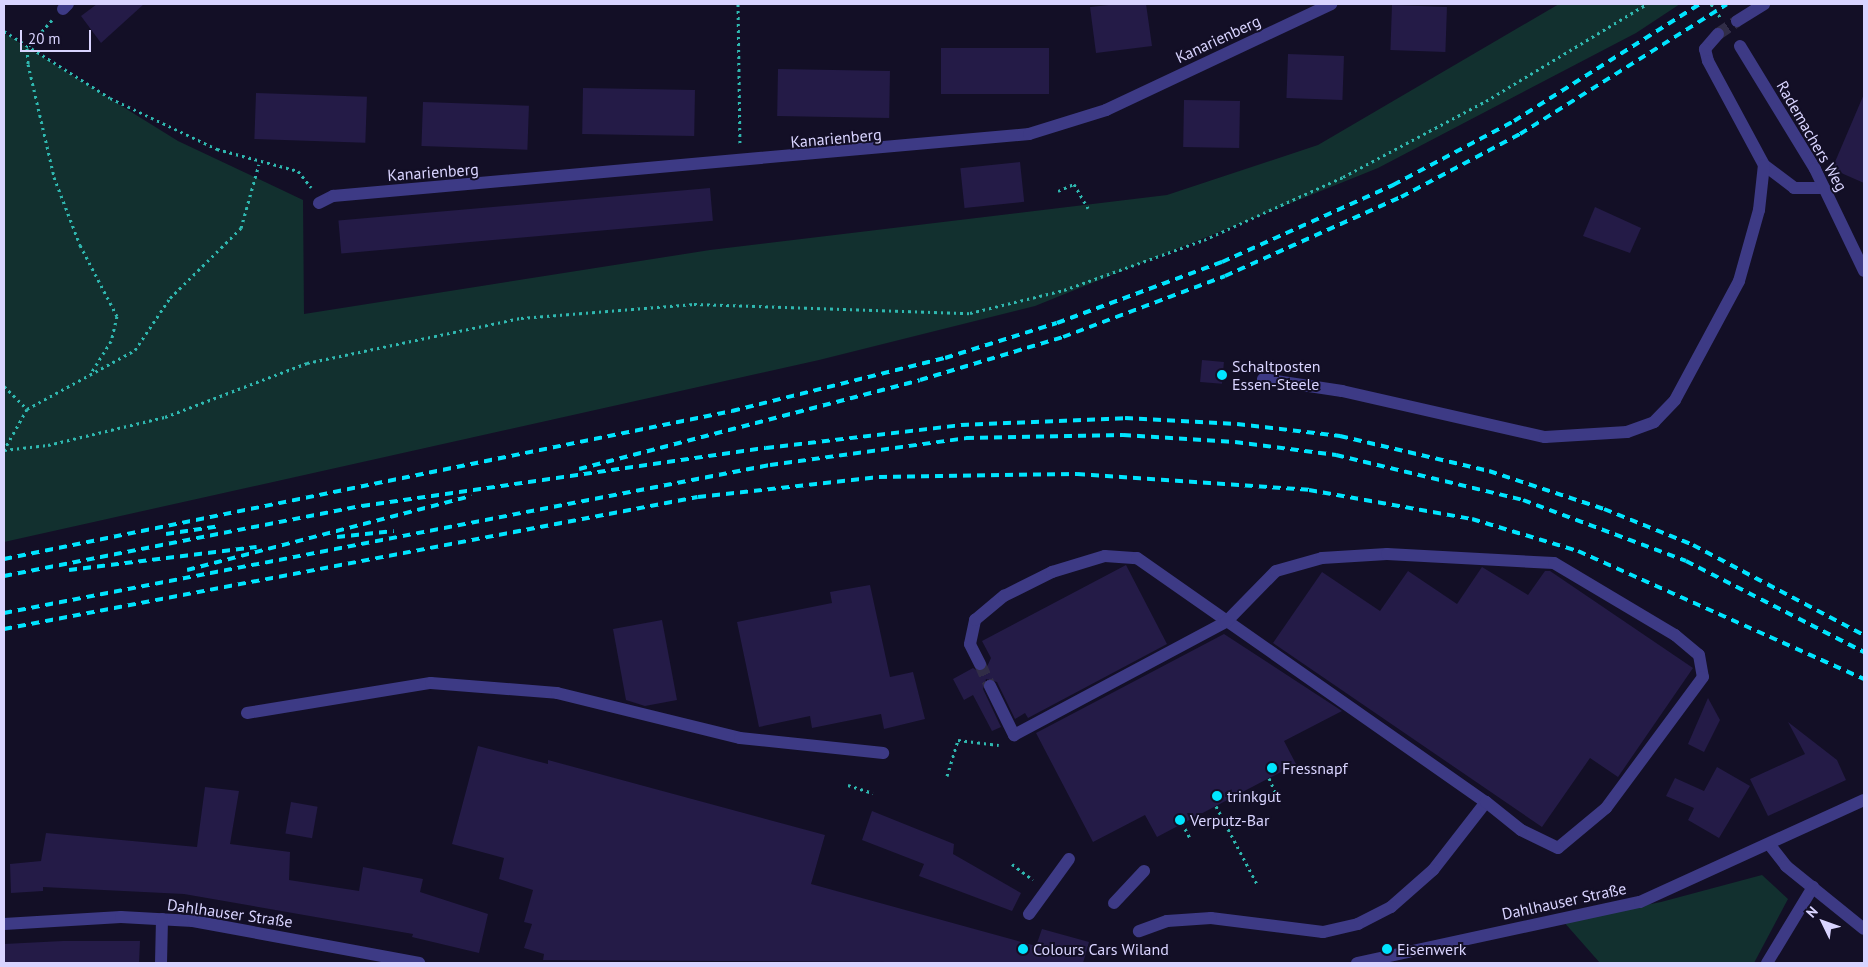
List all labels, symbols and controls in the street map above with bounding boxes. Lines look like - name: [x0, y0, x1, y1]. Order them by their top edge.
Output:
- street label: Kanarienberg: [1173, 11, 1263, 67]
- scale bar: [22, 20, 94, 52]
- text: 20 m: [28, 29, 61, 48]
- street label: Rademachers Weg: [1773, 77, 1851, 195]
- street label: Kanarienberg: [790, 124, 882, 152]
- street label: Kanarienberg: [387, 159, 479, 185]
- place label: Schaltposten Essen-Steele: [1232, 356, 1321, 394]
- marker: Schaltposten Essen-Steele: [1216, 369, 1228, 381]
- place label: Fressnapf: [1282, 758, 1348, 778]
- marker: Fressnapf: [1266, 762, 1278, 774]
- place label: trinkgut: [1227, 786, 1281, 806]
- marker: trinkgut: [1211, 790, 1223, 802]
- place label: Verputz-Bar: [1190, 810, 1269, 830]
- marker: Verputz-Bar: [1174, 814, 1186, 826]
- street label: Dahlhauser Straße: [1500, 878, 1628, 924]
- street label: Dahlhauser Straße: [166, 895, 294, 931]
- north arrow: [1798, 897, 1848, 947]
- text: N: [1802, 903, 1822, 921]
- place label: Colours Cars Wiland: [1033, 939, 1169, 959]
- place label: Eisenwerk: [1397, 939, 1466, 959]
- marker: Colours Cars Wiland: [1017, 943, 1029, 955]
- marker: Eisenwerk: [1381, 943, 1393, 955]

